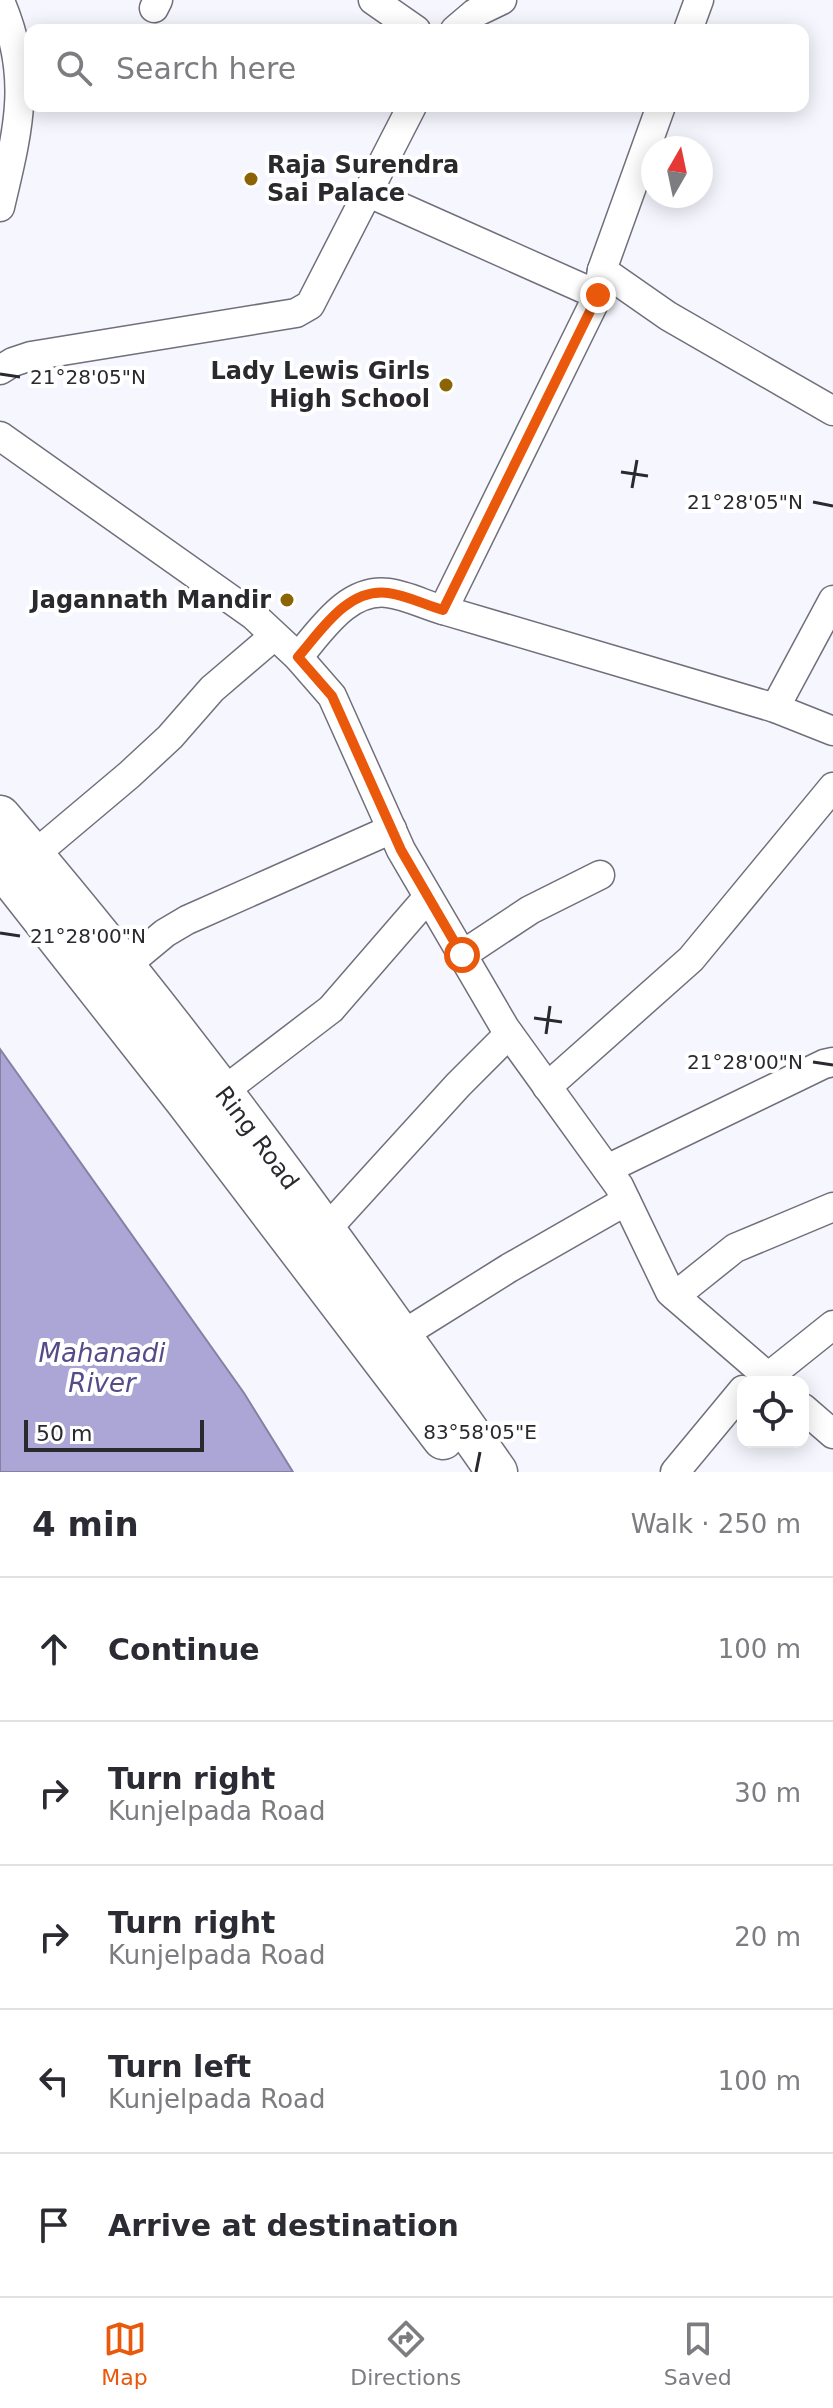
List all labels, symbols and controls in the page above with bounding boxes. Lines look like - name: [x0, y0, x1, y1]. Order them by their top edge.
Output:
- search box: [24, 24, 809, 112]
- icon: search: [52, 46, 96, 90]
- text: Search here: [116, 51, 296, 86]
- north arrow: [641, 136, 713, 208]
- place label: Raja Surendra Sai Palace: [267, 151, 459, 207]
- marker: Raja Surendra Sai Palace: [242, 170, 260, 188]
- route end: [580, 277, 616, 313]
- place label: Lady Lewis Girls High School: [210, 357, 430, 413]
- text: 21°28'05"N: [30, 365, 146, 389]
- marker: Lady Lewis Girls High School: [437, 376, 455, 394]
- text: 21°28'05"N: [687, 490, 803, 514]
- place label: Jagannath Mandir: [29, 586, 271, 614]
- marker: Jagannath Mandir: [278, 591, 296, 609]
- text: 21°28'00"N: [30, 924, 146, 948]
- route start: [444, 937, 480, 973]
- text: 21°28'00"N: [687, 1050, 803, 1074]
- street label: Ring Road: [209, 1081, 305, 1195]
- water label: Mahanadi River: [39, 1338, 166, 1398]
- map controls: [737, 1376, 809, 1448]
- button: locate: [737, 1376, 809, 1448]
- scale bar: [24, 1416, 204, 1452]
- text: 83°58'05"E: [423, 1420, 537, 1444]
- text: 50 m: [36, 1421, 92, 1446]
- text: 4 min: [32, 1504, 139, 1544]
- text: Walk · 250 m: [631, 1509, 801, 1539]
- icon: ahead: [32, 1627, 76, 1671]
- text: Continue: [108, 1632, 260, 1667]
- text: 100 m: [718, 1634, 801, 1664]
- text: Turn right: [108, 1761, 275, 1796]
- icon: right: [32, 1771, 76, 1815]
- text: 30 m: [734, 1778, 801, 1808]
- text: Kunjelpada Road: [108, 1796, 326, 1826]
- text: Turn right: [108, 1905, 275, 1940]
- icon: right: [32, 1915, 76, 1959]
- text: 20 m: [734, 1922, 801, 1952]
- text: Kunjelpada Road: [108, 1940, 326, 1970]
- text: Turn left: [108, 2049, 251, 2084]
- icon: left: [32, 2059, 76, 2103]
- text: 100 m: [718, 2066, 801, 2096]
- text: Kunjelpada Road: [108, 2084, 326, 2114]
- icon: arrive: [32, 2203, 76, 2247]
- text: Arrive at destination: [108, 2208, 459, 2243]
- tab: Map: [101, 2317, 148, 2390]
- tab: Directions: [350, 2317, 461, 2390]
- tab: Saved: [664, 2317, 732, 2390]

